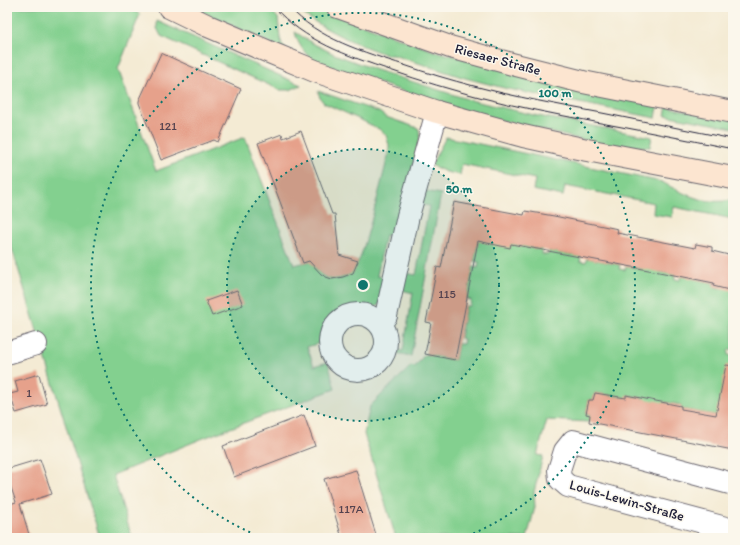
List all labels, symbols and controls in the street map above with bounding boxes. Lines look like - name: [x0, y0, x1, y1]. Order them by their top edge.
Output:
- street label: Riesaer Straße: [453, 40, 543, 79]
- text: 100 m: [538, 86, 572, 100]
- house number: 121: [159, 119, 177, 133]
- text: 50 m: [446, 182, 473, 196]
- centre of rings: [356, 278, 370, 292]
- house number: 115: [438, 287, 456, 301]
- house number: 1: [26, 386, 32, 400]
- street label: Louis-Lewin-Straße: [567, 476, 687, 525]
- house number: 117A: [339, 502, 364, 516]

